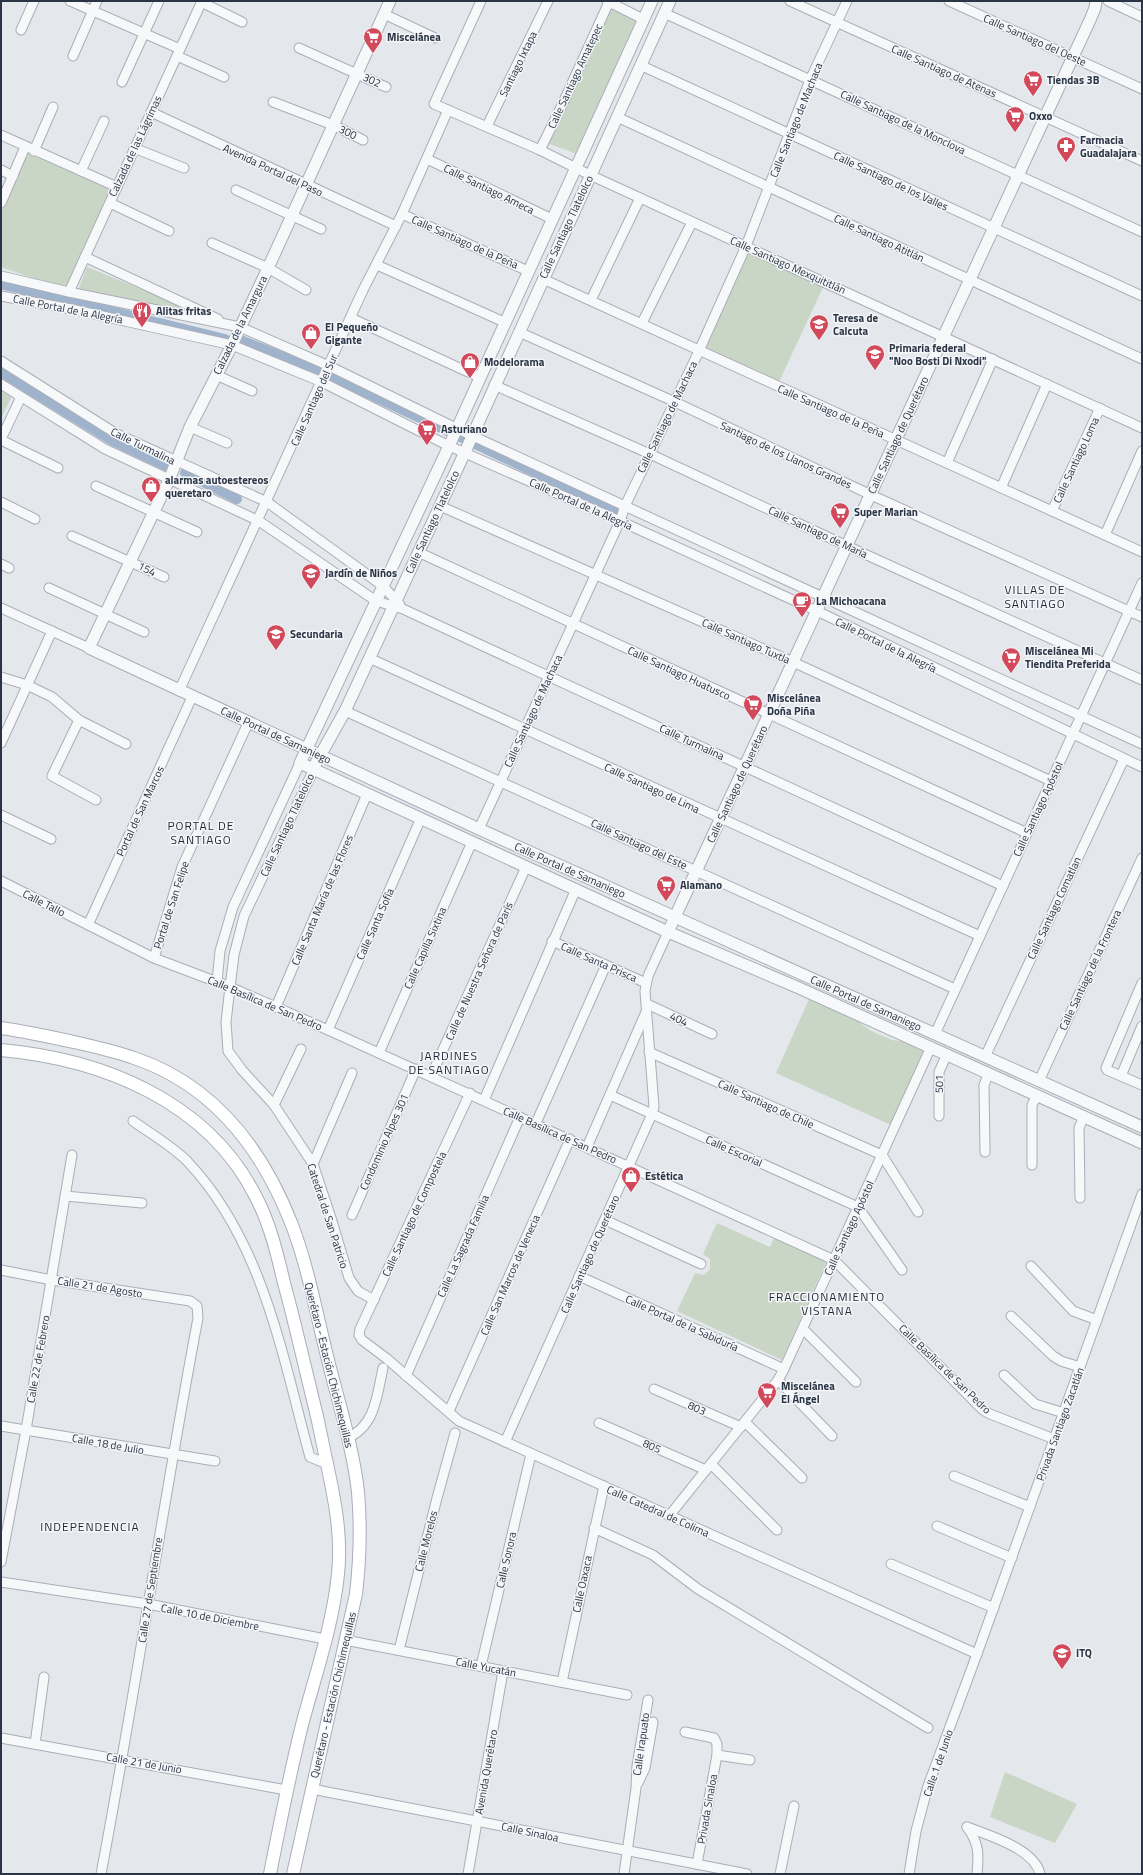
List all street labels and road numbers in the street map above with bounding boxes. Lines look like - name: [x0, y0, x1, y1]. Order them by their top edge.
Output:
- street label: Calle Santiago del Oeste: [981, 10, 1089, 70]
- street label: Calle Santiago Amatepec: [544, 21, 607, 131]
- street label: Santiago Ixtapa: [495, 28, 541, 100]
- street label: Calle Santiago de Atenas: [889, 41, 999, 101]
- street label: Calle Santiago de Machaca: [766, 60, 827, 180]
- street label: 302: [360, 69, 384, 91]
- street label: Calle Santiago de la Monclova: [838, 86, 969, 158]
- street label: Calzada de las Lágrimas: [104, 93, 166, 199]
- street label: 300: [336, 121, 360, 143]
- street label: Avenida Portal del Paso: [220, 140, 326, 200]
- street label: Calle Santiago de los Valles: [831, 147, 951, 215]
- street label: Calle Santiago Ameca: [441, 160, 538, 218]
- street label: Calle Santiago Tlatelolco: [535, 173, 597, 281]
- street label: Calle Santiago Atitlán: [831, 210, 927, 266]
- street label: Calle Santiago de la Peña: [409, 211, 521, 273]
- street label: Calle Santiago Mexquititlán: [728, 232, 849, 298]
- street label: Calzada de la Amargura: [209, 272, 271, 377]
- street label: Calle Portal de la Alegría: [12, 291, 125, 328]
- street label: Calle Santiago del Sur: [286, 351, 342, 449]
- street label: Calle Santiago de Machaca: [633, 358, 701, 476]
- street label: Calle Santiago de Querétaro: [864, 373, 932, 496]
- street label: Calle Santiago de la Peña: [775, 380, 887, 442]
- street label: Calle Santiago Loma: [1049, 414, 1103, 506]
- street label: Santiago de los Llanos Grandes: [717, 417, 855, 493]
- street label: Calle Turmalina: [108, 423, 178, 469]
- street label: Calle Santiago Tlatelolco: [401, 468, 463, 576]
- street label: Calle Portal de la Alegría: [527, 474, 636, 534]
- street label: Calle Santiago de María: [766, 502, 871, 562]
- street label: 154: [135, 558, 159, 580]
- street label: Calle Portal de la Alegría: [832, 613, 940, 677]
- street label: Calle Santiago Tuxtla: [699, 614, 793, 668]
- street label: Calle Santiago Huatusco: [625, 642, 733, 704]
- street label: Calle Santiago de Machaca: [500, 652, 566, 770]
- street label: Calle Portal de Samaniego: [218, 702, 334, 768]
- street label: Calle Turmalina: [657, 720, 728, 764]
- street label: Calle Santiago de Querétaro: [703, 722, 771, 845]
- street label: Calle Santiago de Lima: [602, 759, 703, 817]
- street label: Calle Santiago Apóstol: [1009, 759, 1067, 859]
- street label: Portal de San Marcos: [112, 763, 168, 859]
- street label: Calle Santiago Tlatelolco: [256, 771, 318, 879]
- street label: Calle Santiago del Este: [588, 815, 690, 874]
- street label: Calle Santa María de las Flores: [287, 832, 357, 968]
- street label: Calle Portal de Samaniego: [512, 838, 628, 902]
- street label: Calle Santiago Comatlan: [1023, 854, 1085, 962]
- street label: Portal de San Felipe: [149, 859, 193, 951]
- street label: Calle Tallo: [20, 885, 68, 921]
- street label: Calle Santa Sofía: [352, 885, 398, 962]
- street label: Calle de Nuestra Señora de París: [441, 899, 517, 1043]
- street label: Calle Capilla Sixtina: [400, 904, 450, 992]
- street label: Calle Santiago de la Frontera: [1055, 907, 1125, 1033]
- street label: Calle Santa Prisca: [558, 938, 640, 986]
- street label: Calle Portal de Samaniego: [808, 971, 924, 1035]
- street label: Calle Basílica de San Pedro: [205, 972, 325, 1034]
- street label: 404: [667, 1008, 691, 1030]
- street label: 501: [931, 1074, 947, 1094]
- street label: Calle Santiago de Chile: [715, 1076, 817, 1133]
- street label: Condominio Alpes 301: [356, 1091, 412, 1193]
- street label: Calle Basílica de San Pedro: [501, 1103, 620, 1167]
- street label: Calle Escorial: [703, 1131, 765, 1171]
- street label: Calle Santiago de Compostela: [378, 1148, 450, 1279]
- street label: Catedral de San Patricio: [303, 1161, 353, 1271]
- street label: Calle Santiago Apóstol: [820, 1178, 878, 1278]
- street label: Calle La Sagrada Familia: [433, 1192, 493, 1300]
- street label: Calle Santiago de Querétaro: [557, 1192, 623, 1316]
- street label: Calle San Marcos de Venecia: [476, 1212, 544, 1338]
- street label: Calle 21 de Agosto: [56, 1272, 144, 1302]
- street label: Querétaro - Estación Chichimequillas: [301, 1280, 357, 1450]
- street label: Calle Portal de la Sabiduría: [623, 1291, 742, 1355]
- street label: Calle 22 de Febrero: [22, 1314, 54, 1404]
- street label: Calle Basílica de San Pedro: [895, 1320, 995, 1418]
- street label: Privada Santiago Zacatlán: [1032, 1365, 1088, 1483]
- street label: 803: [685, 1397, 709, 1419]
- street label: Calle 18 de Julio: [71, 1430, 145, 1458]
- street label: 805: [640, 1435, 664, 1457]
- street label: Calle Catedral de Colima: [604, 1481, 712, 1541]
- street label: Calle Morelos: [411, 1509, 441, 1573]
- street label: Calle Sonora: [492, 1530, 520, 1590]
- street label: Calle 27 de Septiembre: [134, 1536, 166, 1644]
- street label: Calle Oaxaca: [568, 1553, 596, 1614]
- street label: Calle 10 de Diciembre: [160, 1600, 261, 1634]
- street label: Querétaro - Estación Chichimequillas: [306, 1610, 360, 1780]
- street label: Calle Yucatán: [454, 1653, 518, 1681]
- street label: Calle Irapuato: [629, 1711, 653, 1777]
- street label: Calle 1 de Junio: [919, 1727, 957, 1799]
- street label: Avenida Querétaro: [471, 1728, 501, 1816]
- street label: Calle 21 de Junio: [105, 1749, 183, 1778]
- street label: Privada Sinaloa: [693, 1772, 721, 1845]
- street label: Calle Sinaloa: [500, 1818, 561, 1846]

